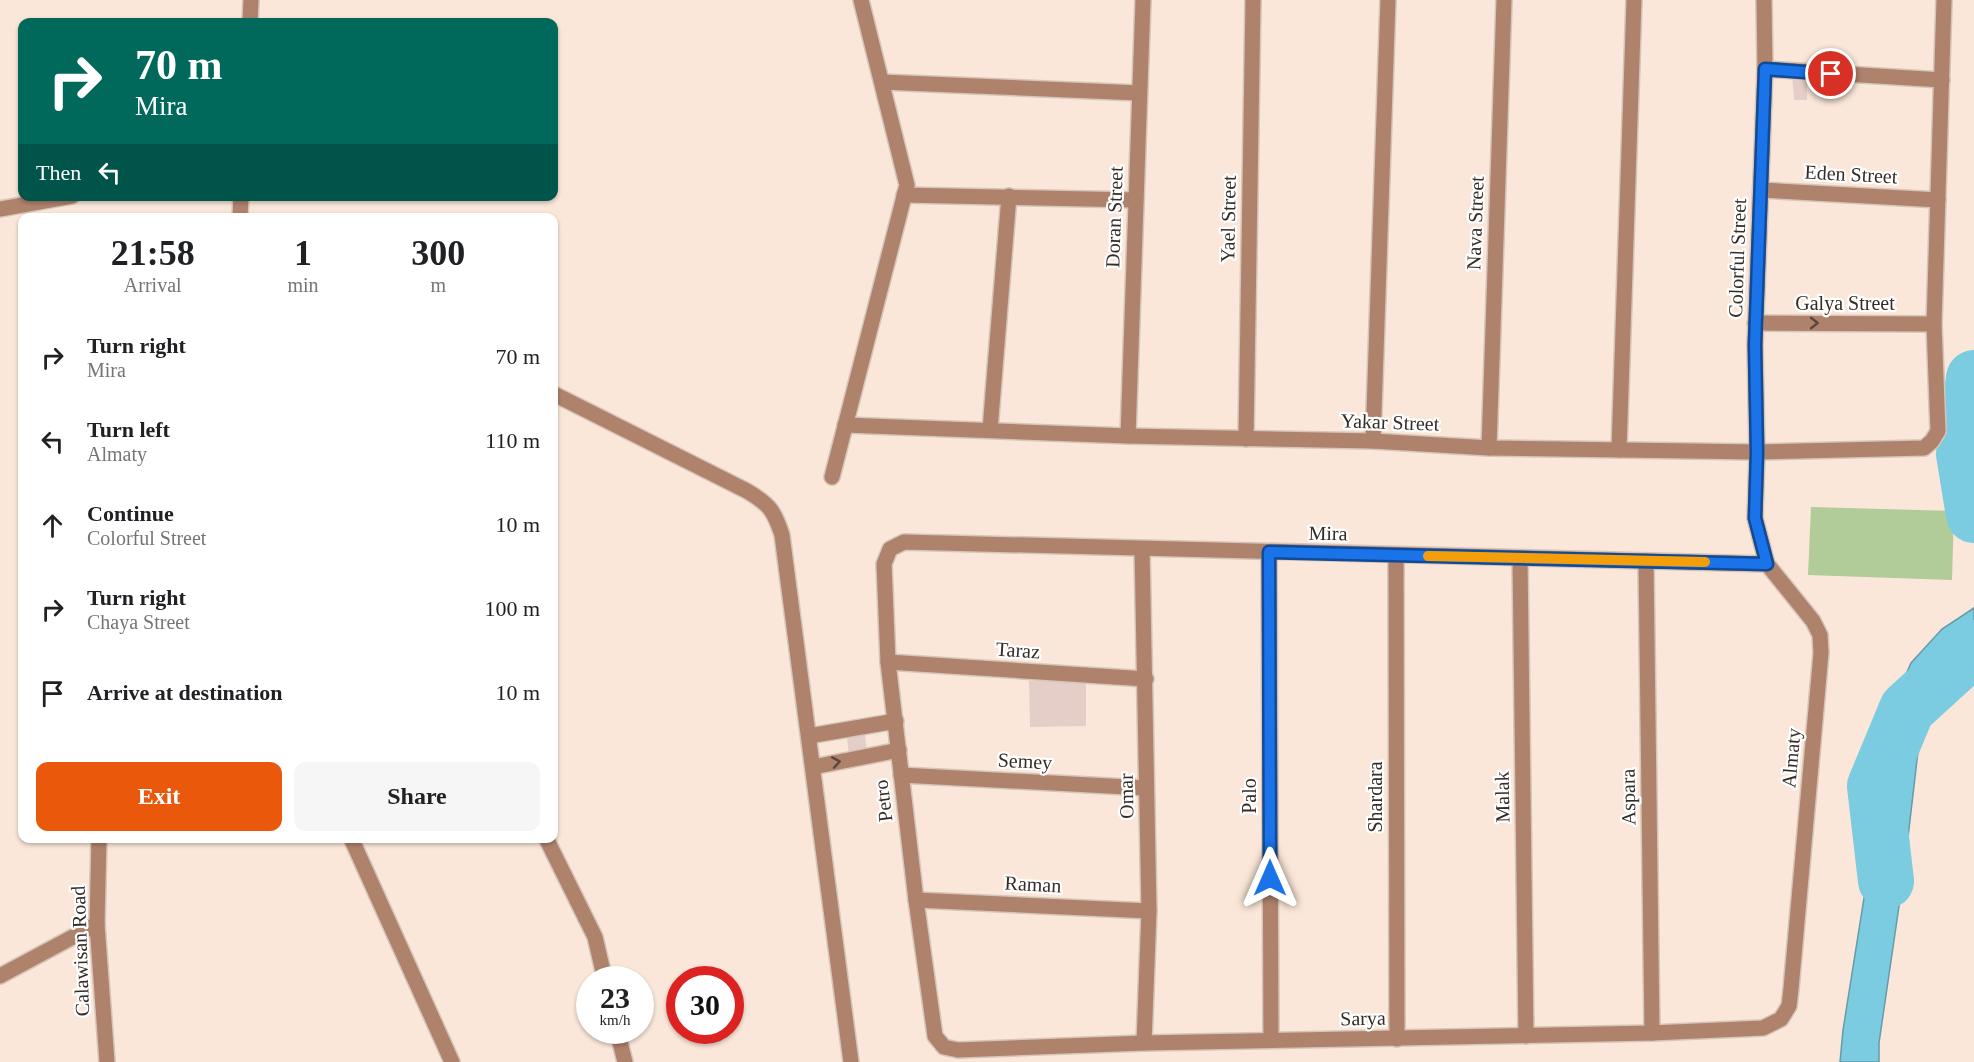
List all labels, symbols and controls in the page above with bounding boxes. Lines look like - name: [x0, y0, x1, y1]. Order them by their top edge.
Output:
- icon: right: [36, 42, 114, 120]
- text: 70 m: [135, 42, 223, 88]
- pin: [1805, 48, 1856, 99]
- icon: arrive: [1814, 57, 1847, 90]
- text: Mira: [135, 91, 187, 121]
- icon: left: [93, 156, 126, 189]
- text: Then: [36, 160, 81, 185]
- street label: Eden Street: [1804, 161, 1898, 187]
- street label: Doran Street: [1101, 165, 1127, 268]
- street label: Yael Street: [1216, 175, 1240, 263]
- street label: Nava Street: [1462, 175, 1488, 270]
- street label: Colorful Street: [1724, 198, 1750, 318]
- text: 21:58: [111, 233, 195, 273]
- text: 1: [294, 233, 312, 273]
- text: 300: [411, 233, 465, 273]
- text: Arrival: [124, 274, 182, 296]
- text: min: [287, 274, 319, 296]
- text: m: [431, 274, 446, 296]
- street label: Galya Street: [1795, 292, 1895, 315]
- one-way arrow: [1809, 317, 1818, 330]
- text: Turn right: [87, 333, 186, 358]
- icon: right: [36, 341, 69, 374]
- text: 70 m: [495, 344, 540, 369]
- text: Mira: [87, 359, 126, 381]
- street label: Yakar Street: [1340, 409, 1440, 435]
- text: Turn left: [87, 417, 170, 442]
- icon: left: [36, 425, 69, 458]
- text: 110 m: [485, 428, 540, 453]
- text: Almaty: [87, 443, 147, 465]
- text: Continue: [87, 501, 174, 526]
- icon: ahead: [36, 509, 69, 542]
- text: 10 m: [495, 512, 540, 537]
- street label: Mira: [1308, 522, 1348, 544]
- text: Colorful Street: [87, 527, 206, 549]
- text: Turn right: [87, 585, 186, 610]
- icon: right: [36, 593, 69, 626]
- text: 100 m: [484, 596, 540, 621]
- text: Chaya Street: [87, 611, 190, 633]
- street label: Taraz: [995, 637, 1041, 663]
- icon: arrive: [36, 677, 69, 710]
- text: Arrive at destination: [87, 680, 283, 705]
- text: 10 m: [495, 680, 540, 705]
- street label: Almaty: [1777, 727, 1806, 789]
- street label: Semey: [997, 749, 1053, 774]
- one-way arrow: [831, 757, 841, 769]
- street label: Shardara: [1364, 761, 1386, 833]
- button: Exit: [36, 762, 282, 831]
- button: Share: [294, 762, 540, 831]
- street label: Aspara: [1617, 768, 1640, 826]
- street label: Malak: [1491, 771, 1513, 823]
- street label: Omar: [1115, 773, 1137, 819]
- street label: Palo: [1238, 778, 1260, 814]
- street label: Petro: [870, 779, 896, 823]
- position arrow: [1238, 846, 1302, 910]
- street label: Raman: [1004, 872, 1062, 896]
- street label: Calawisan Road: [67, 885, 93, 1017]
- speed limit sign: 30: [666, 966, 744, 1044]
- text: 23: [600, 981, 630, 1014]
- street label: Sarya: [1340, 1007, 1386, 1030]
- text: km/h: [600, 1012, 630, 1028]

